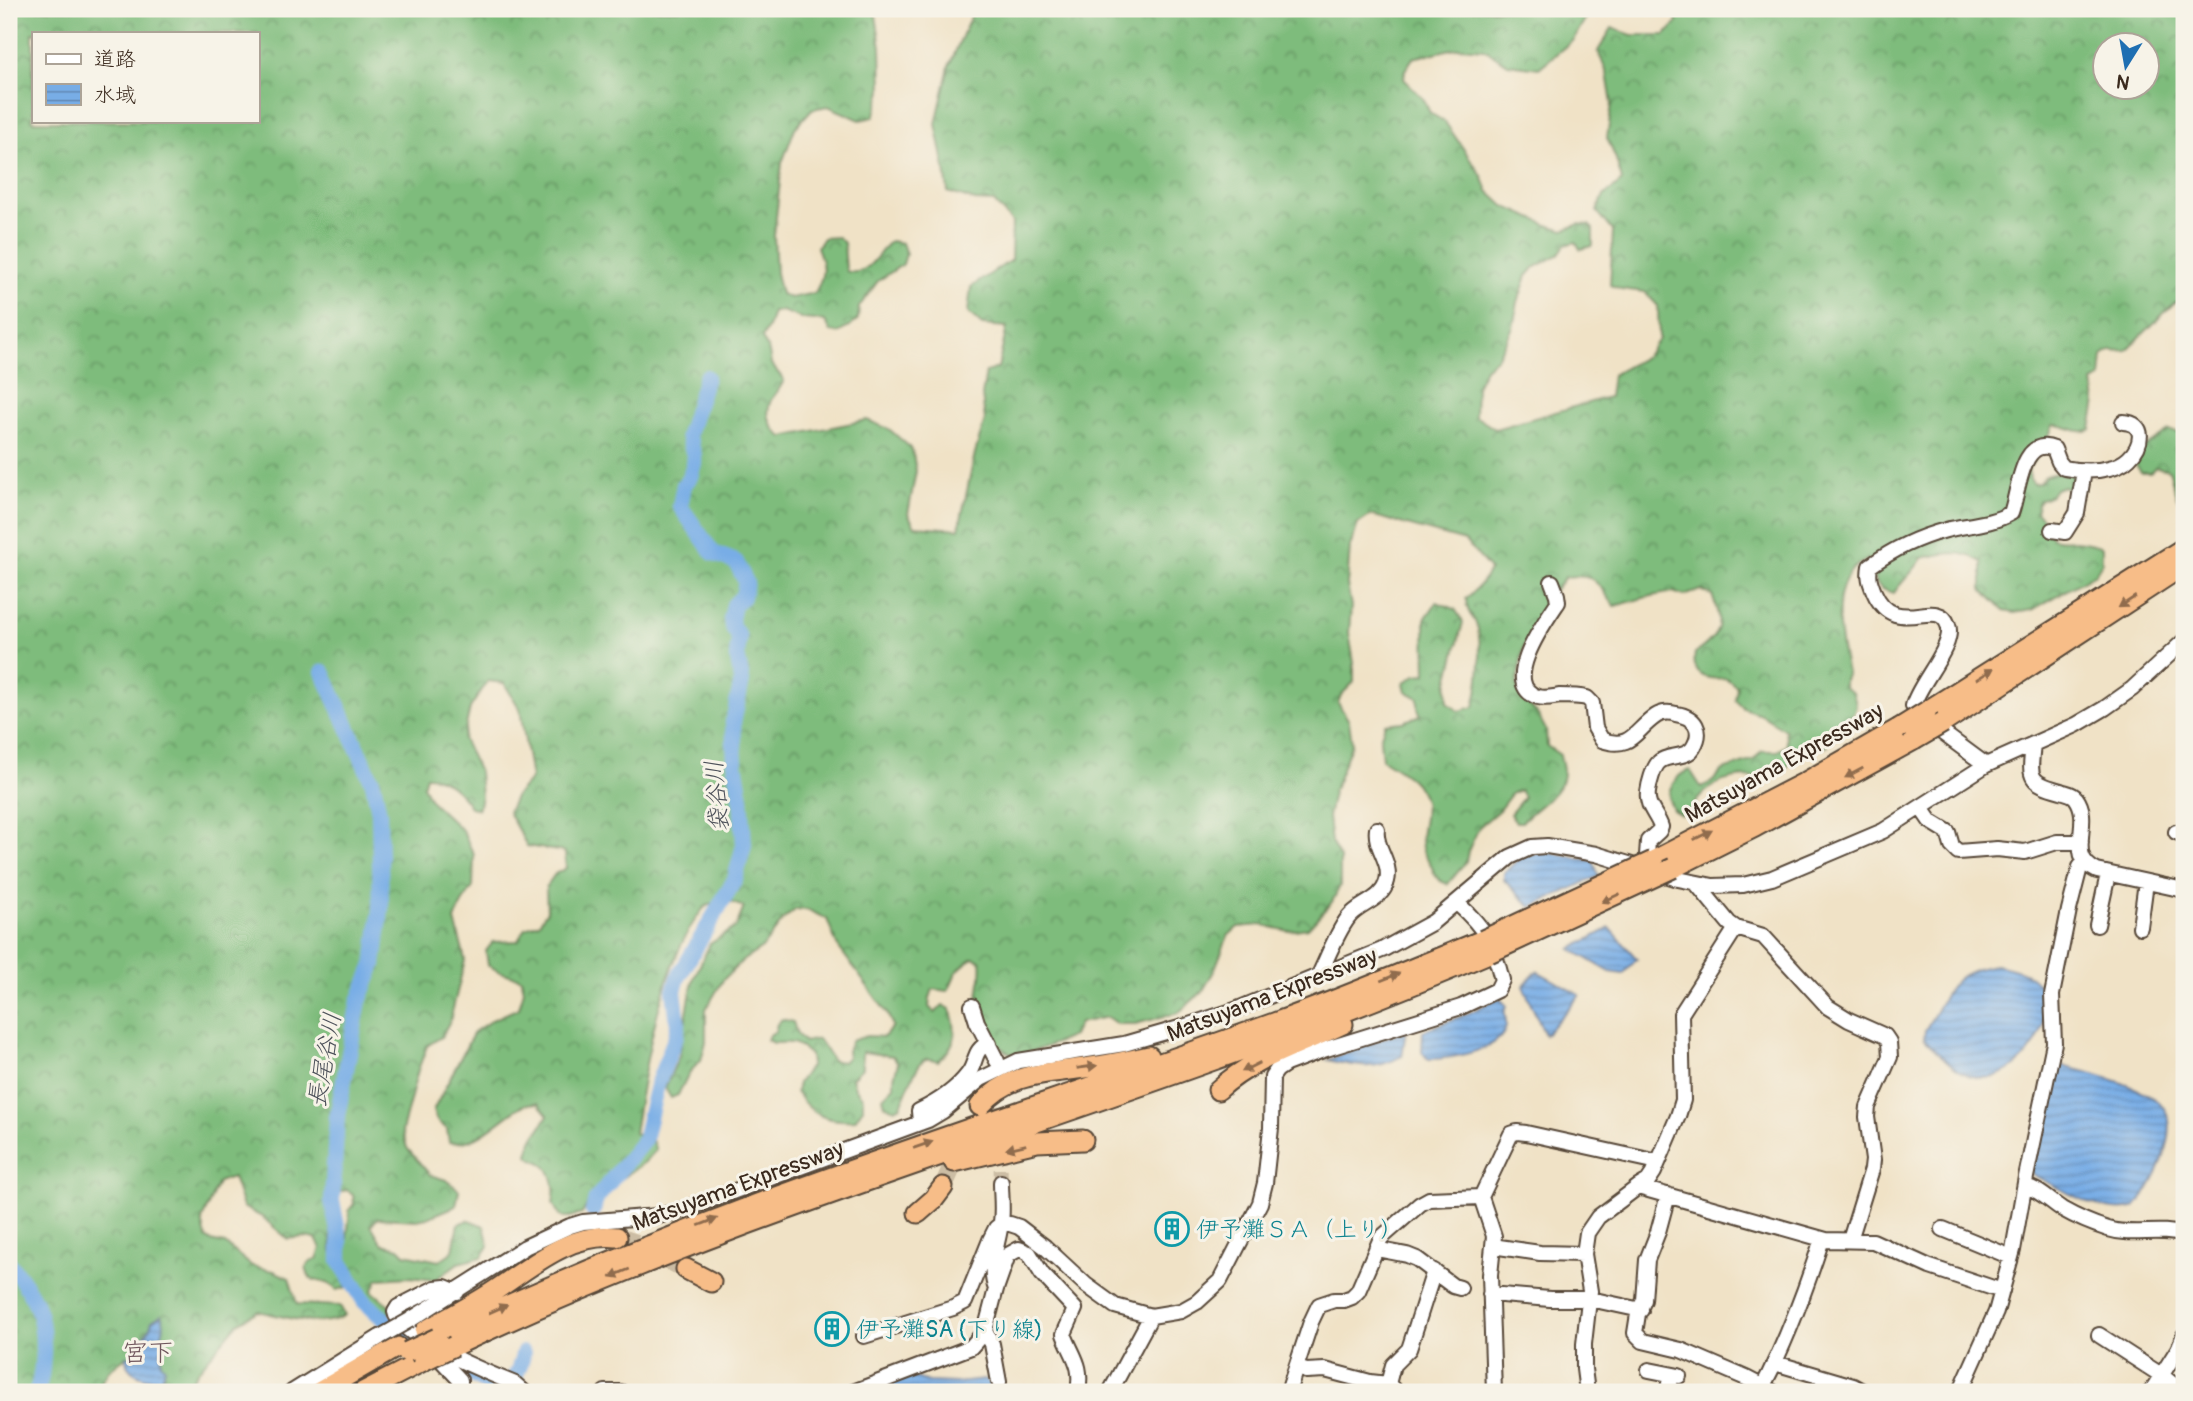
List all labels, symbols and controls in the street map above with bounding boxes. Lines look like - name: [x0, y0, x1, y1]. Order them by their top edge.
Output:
- legend: [32, 32, 259, 122]
- north arrow: [2092, 32, 2162, 102]
- text: 道路: [94, 46, 136, 73]
- text: N: [2114, 69, 2132, 95]
- text: 水域: [94, 82, 136, 109]
- one-way arrow: [2118, 595, 2137, 608]
- one-way arrow: [1975, 668, 1995, 681]
- street label: Matsuyama Expressway: [1680, 696, 1889, 830]
- water label: 袋谷川: [699, 759, 735, 833]
- one-way arrow: [1844, 768, 1864, 779]
- one-way arrow: [1693, 830, 1713, 841]
- one-way arrow: [1601, 892, 1621, 903]
- street label: Matsuyama Expressway: [1163, 941, 1381, 1048]
- one-way arrow: [1380, 971, 1401, 982]
- water label: 長尾谷川: [302, 1010, 348, 1110]
- one-way arrow: [1240, 1060, 1260, 1072]
- one-way arrow: [1076, 1062, 1098, 1073]
- street label: Matsuyama Expressway: [628, 1134, 848, 1238]
- one-way arrow: [912, 1139, 933, 1150]
- one-way arrow: [1004, 1142, 1026, 1153]
- building icon: 伊予灘ＳＡ（上り）: [1153, 1210, 1191, 1248]
- place label: 伊予灘ＳＡ（上り）: [1196, 1215, 1403, 1244]
- one-way arrow: [698, 1216, 719, 1227]
- one-way arrow: [610, 1267, 631, 1278]
- one-way arrow: [488, 1303, 509, 1314]
- building icon: 伊予灘SA (下り線): [813, 1310, 851, 1348]
- place label: 伊予灘SA (下り線): [856, 1315, 1043, 1344]
- district label: 宮下: [122, 1337, 174, 1369]

